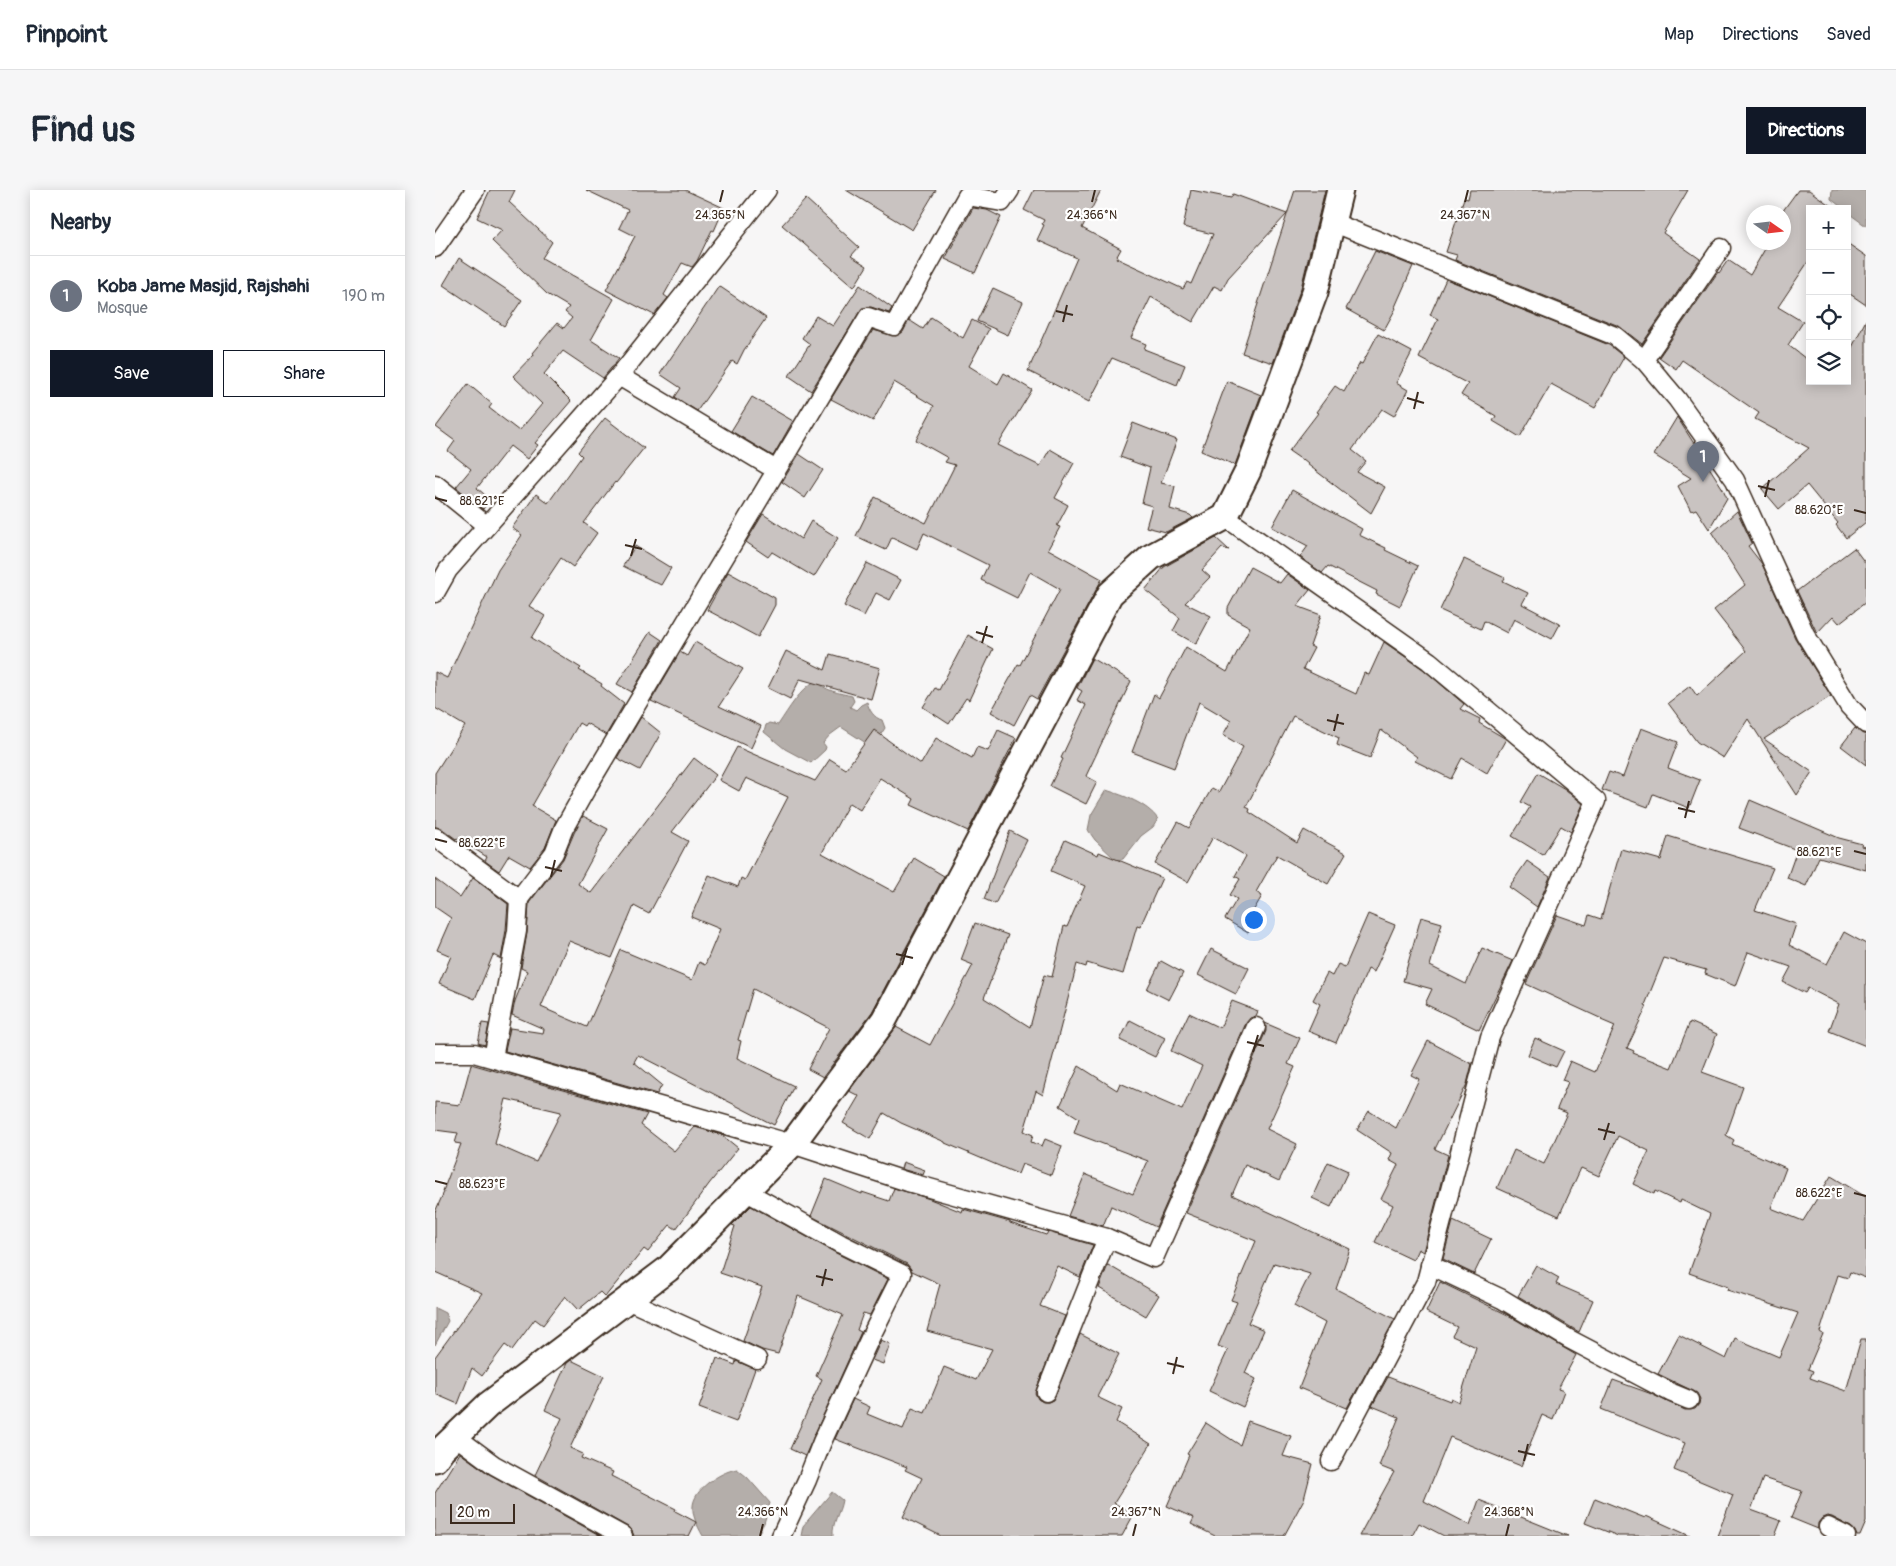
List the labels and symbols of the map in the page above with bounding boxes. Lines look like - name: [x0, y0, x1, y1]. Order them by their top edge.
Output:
- north arrow: [1746, 205, 1791, 250]
- text: 24.365°N: [695, 208, 745, 223]
- text: 24.366°N: [1067, 208, 1117, 223]
- text: 24.367°N: [1440, 208, 1490, 223]
- pin: 1: [1687, 441, 1719, 482]
- text: 88.621°E: [460, 494, 504, 509]
- text: 88.620°E: [1795, 503, 1843, 518]
- text: 88.622°E: [459, 836, 505, 851]
- text: 88.621°E: [1797, 845, 1841, 860]
- your location: [1241, 907, 1267, 933]
- text: 88.623°E: [459, 1177, 505, 1192]
- text: 88.622°E: [1796, 1186, 1842, 1201]
- scale bar: [450, 1501, 515, 1524]
- text: 24.366°N: [738, 1505, 788, 1520]
- text: 24.367°N: [1111, 1505, 1161, 1520]
- text: 24.368°N: [1484, 1505, 1534, 1520]

